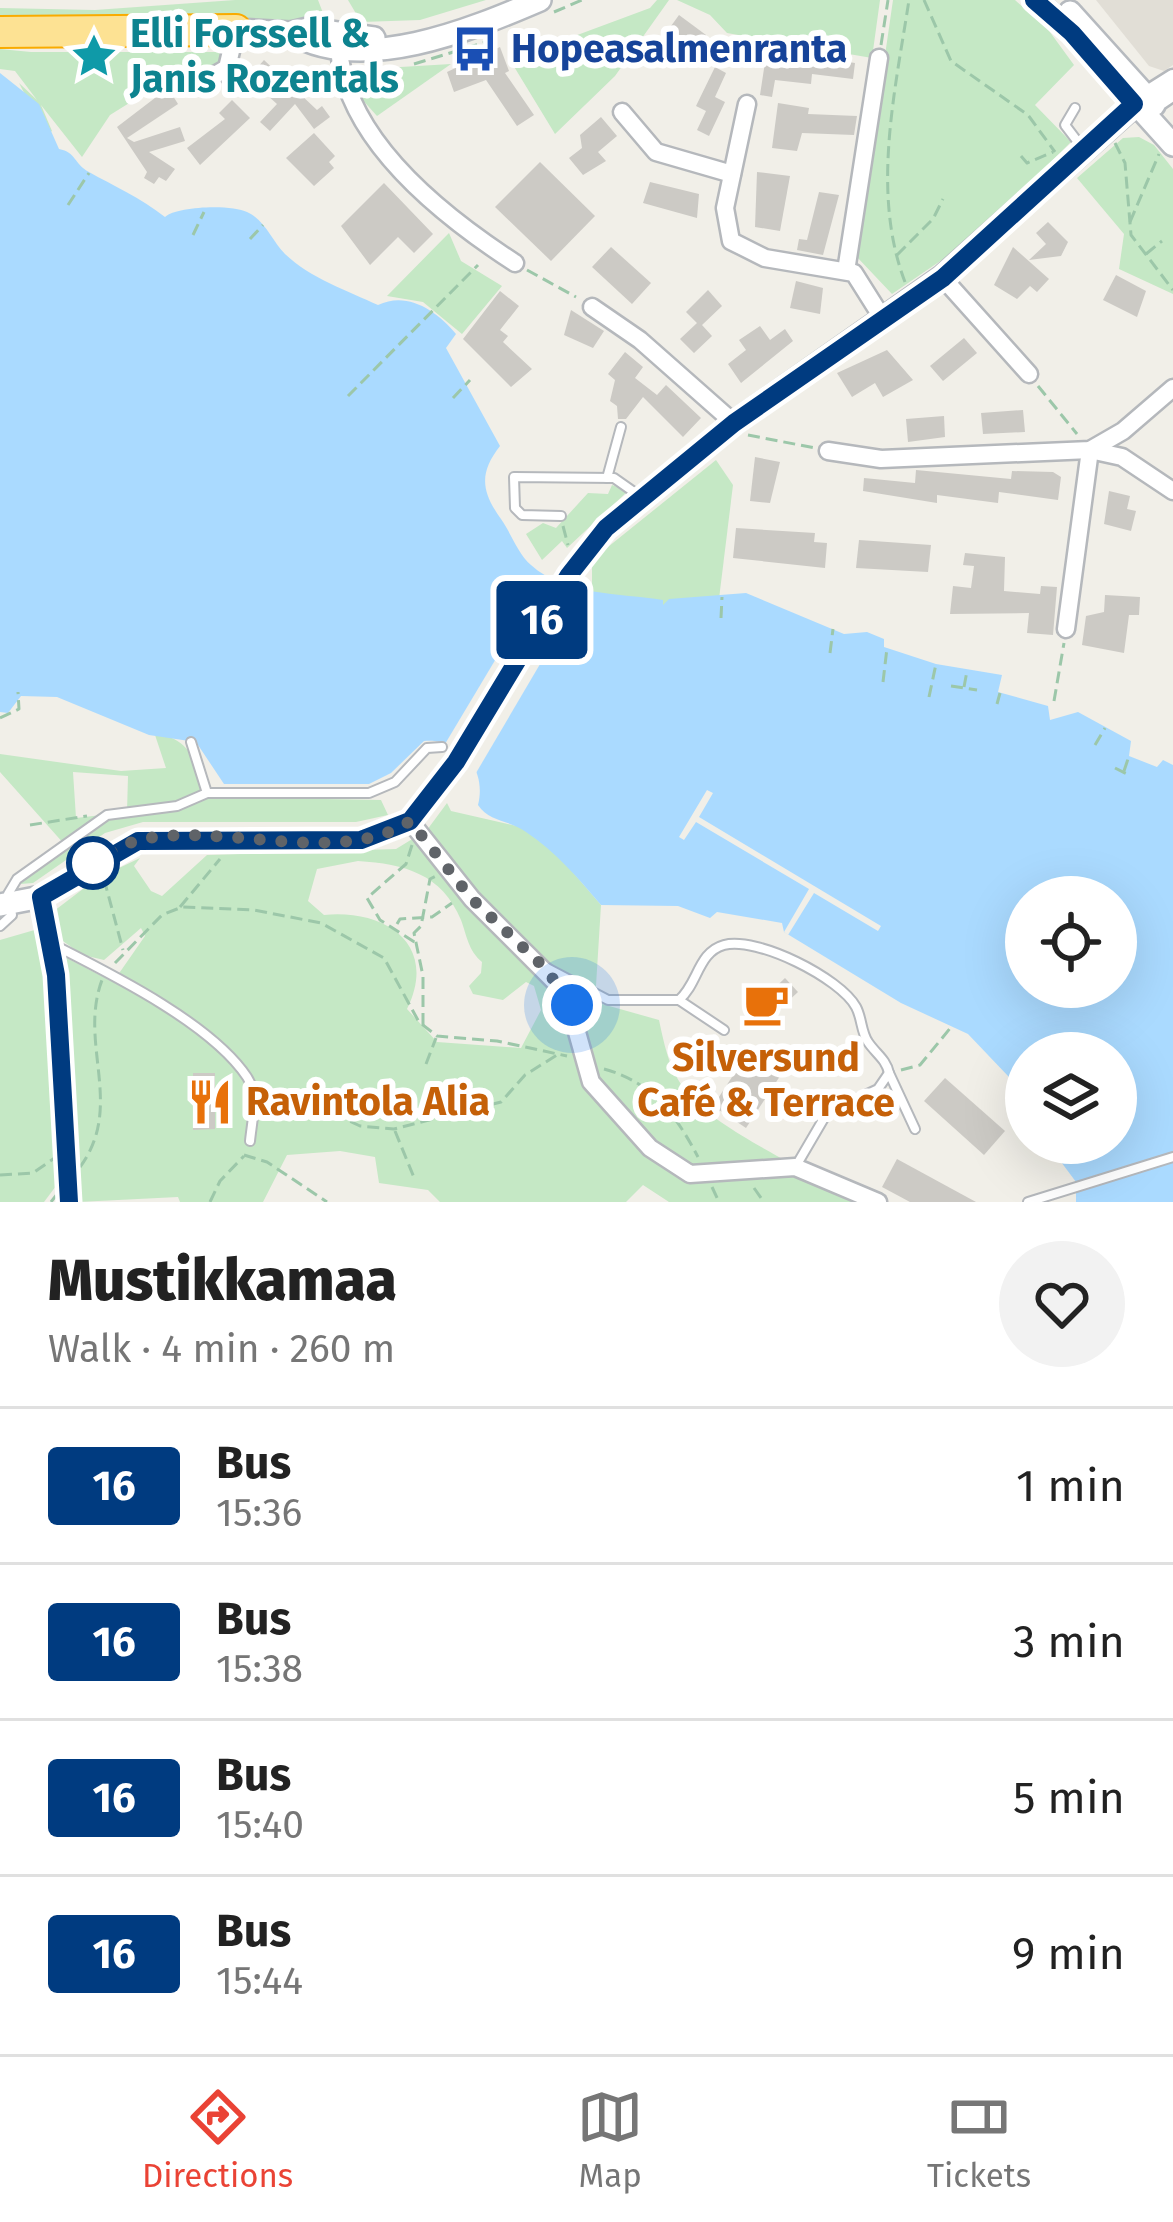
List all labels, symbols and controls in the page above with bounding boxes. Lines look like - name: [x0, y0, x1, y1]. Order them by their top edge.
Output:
- place label: Elli Forssell & Janis Rozentals: [129, 11, 399, 102]
- bus stop icon: Hopeasalmenranta: [450, 24, 500, 74]
- place label: Hopeasalmenranta: [511, 26, 847, 72]
- place icon: Elli Forssell & Janis Rozentals: [69, 31, 119, 81]
- line badge: 16: [488, 581, 596, 659]
- text: 16: [520, 595, 564, 645]
- unlabelled marker: [68, 838, 118, 888]
- map controls: [1005, 876, 1137, 1164]
- button: locate: [1005, 876, 1137, 1008]
- your location: [542, 975, 602, 1035]
- cafe icon: Silversund Café & Terrace: [741, 979, 791, 1029]
- button: layers: [1005, 1032, 1137, 1164]
- place label: Silversund Café & Terrace: [637, 1035, 895, 1126]
- restaurant icon: Ravintola Alia: [185, 1077, 235, 1127]
- place label: Ravintola Alia: [246, 1079, 490, 1125]
- button: heart: [999, 1241, 1125, 1367]
- text: Mustikkamaa: [48, 1247, 397, 1315]
- text: Walk · 4 min · 260 m: [48, 1326, 395, 1372]
- text: Bus: [216, 1436, 291, 1490]
- text: 1 min: [1016, 1459, 1125, 1513]
- text: 16: [92, 1461, 136, 1511]
- text: 15:36: [216, 1490, 302, 1536]
- text: Bus: [216, 1592, 291, 1646]
- text: 3 min: [1013, 1615, 1125, 1669]
- text: 16: [92, 1617, 136, 1667]
- text: 15:38: [216, 1646, 303, 1692]
- text: Bus: [216, 1748, 291, 1802]
- text: 5 min: [1013, 1771, 1125, 1825]
- text: 16: [92, 1773, 136, 1823]
- text: 15:40: [216, 1802, 304, 1848]
- text: Bus: [216, 1904, 291, 1958]
- text: 9 min: [1012, 1927, 1125, 1981]
- text: 16: [92, 1929, 136, 1979]
- text: 15:44: [216, 1958, 303, 2004]
- tab: Directions: [142, 2084, 293, 2196]
- tab: Map: [577, 2084, 643, 2196]
- tab: Tickets: [927, 2084, 1031, 2196]

